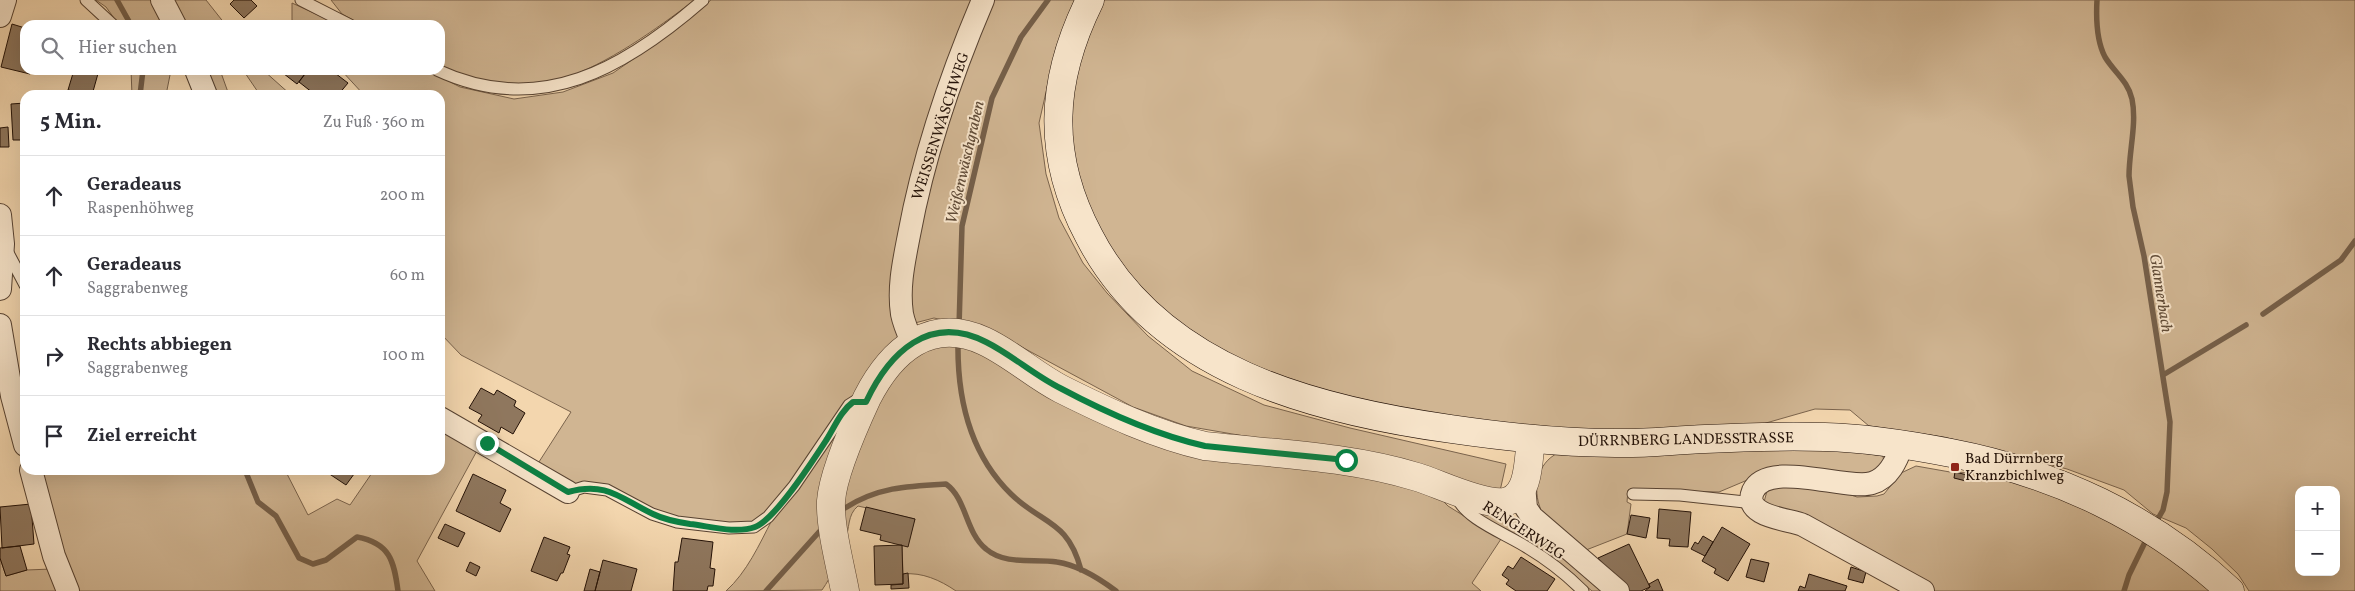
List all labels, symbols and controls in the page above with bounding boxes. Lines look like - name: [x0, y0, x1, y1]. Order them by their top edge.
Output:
- search box: [20, 20, 445, 75]
- icon: search: [38, 34, 66, 62]
- text: Hier suchen: [78, 35, 177, 61]
- street label: WEISSENWÄSCHWEG: [908, 50, 975, 203]
- water label: Weißenwäschgraben: [941, 99, 991, 226]
- text: 5 Min.: [40, 108, 102, 137]
- text: Zu Fuß · 360 m: [323, 112, 425, 134]
- text: Geradeaus: [87, 172, 182, 198]
- icon: ahead: [40, 182, 68, 210]
- text: 200 m: [380, 185, 425, 207]
- text: Raspenhöhweg: [87, 198, 194, 220]
- text: Geradeaus: [87, 252, 182, 278]
- water label: Glannerbach: [2143, 252, 2177, 334]
- icon: ahead: [40, 262, 68, 290]
- text: 60 m: [390, 265, 425, 287]
- text: Saggrabenweg: [87, 278, 188, 300]
- text: Rechts abbiegen: [87, 332, 232, 358]
- icon: right: [40, 342, 68, 370]
- text: 100 m: [382, 345, 425, 367]
- text: Saggrabenweg: [87, 358, 188, 380]
- icon: arrive: [40, 422, 68, 450]
- text: Ziel erreicht: [87, 423, 197, 449]
- street label: DÜRRNBERG LANDESSTRASSE: [1578, 428, 1794, 453]
- route end: [476, 432, 499, 455]
- route start: [1335, 449, 1358, 472]
- place label: Bad Dürrnberg Kranzbichlweg: [1965, 449, 2064, 487]
- marker: Bad Dürrnberg Kranzbichlweg: [1949, 461, 1961, 473]
- map controls: [2295, 486, 2340, 576]
- button: +: [2295, 486, 2340, 531]
- street label: RENGERWEG: [1478, 497, 1569, 566]
- button: −: [2295, 531, 2340, 576]

